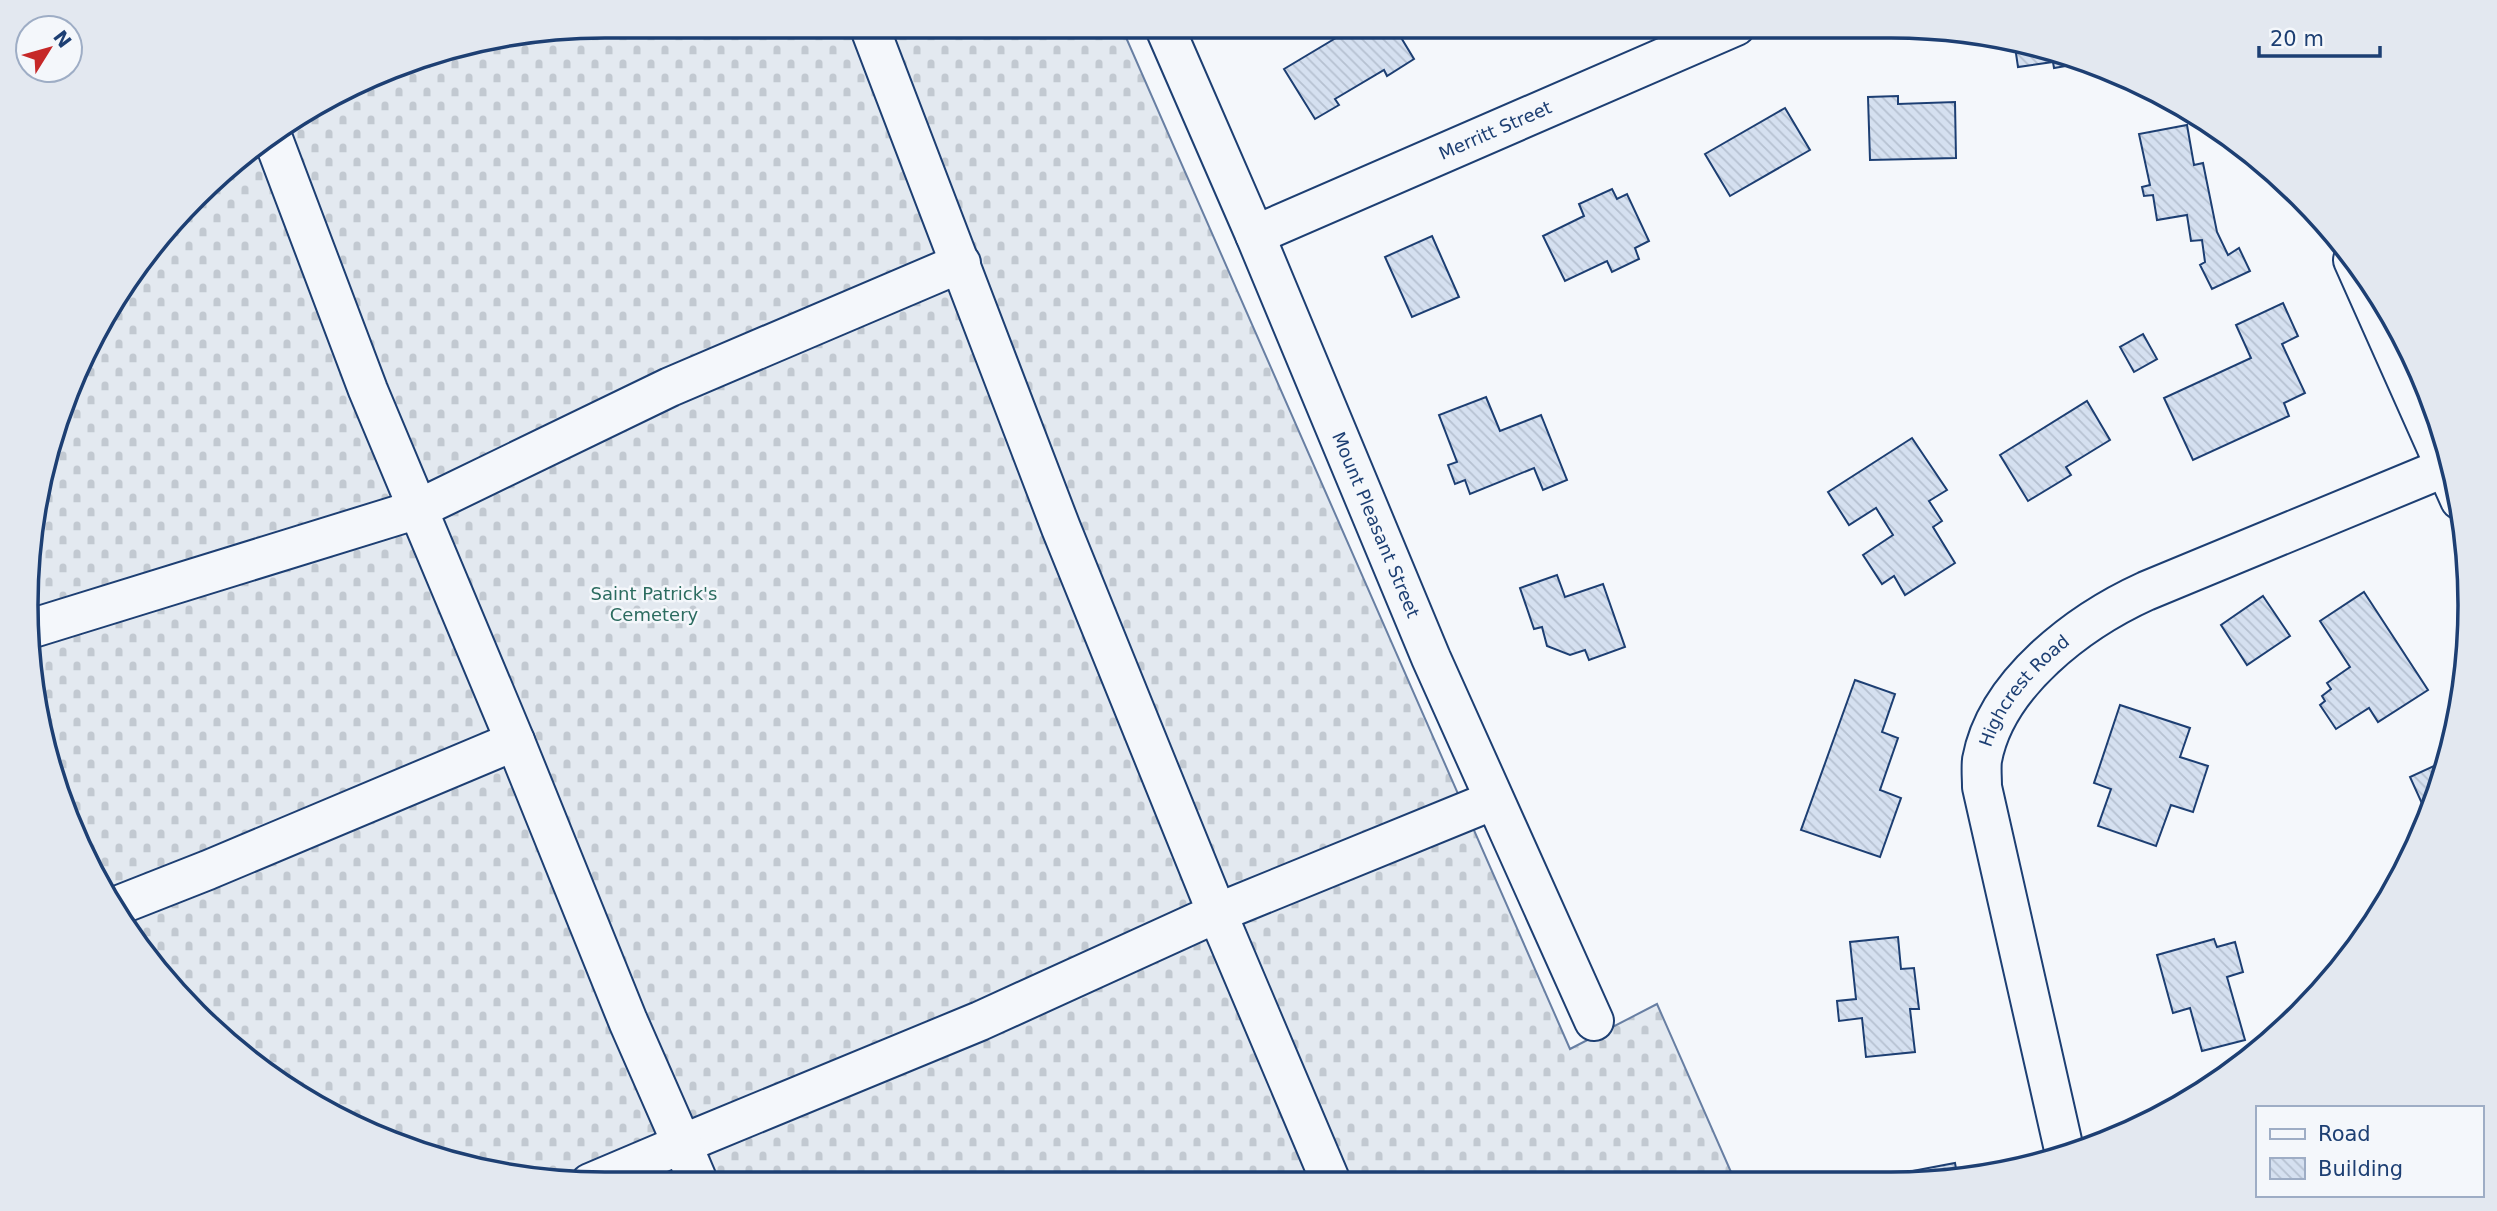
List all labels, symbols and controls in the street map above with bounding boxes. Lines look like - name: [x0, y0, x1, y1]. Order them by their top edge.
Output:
- north arrow: [14, 14, 84, 84]
- scale bar: [2259, 14, 2380, 58]
- text: N: [49, 26, 76, 52]
- text: 20 m: [2270, 27, 2324, 51]
- street label: Merritt Street: [1436, 96, 1555, 164]
- street label: Mount Pleasant Street: [1328, 429, 1424, 621]
- park label: Saint Patrick's Cemetery: [591, 583, 717, 625]
- street label: Highcrest Road: [1975, 630, 2073, 749]
- legend: [2256, 1106, 2483, 1197]
- text: Road: [2318, 1122, 2371, 1146]
- text: Building: [2318, 1157, 2403, 1181]

